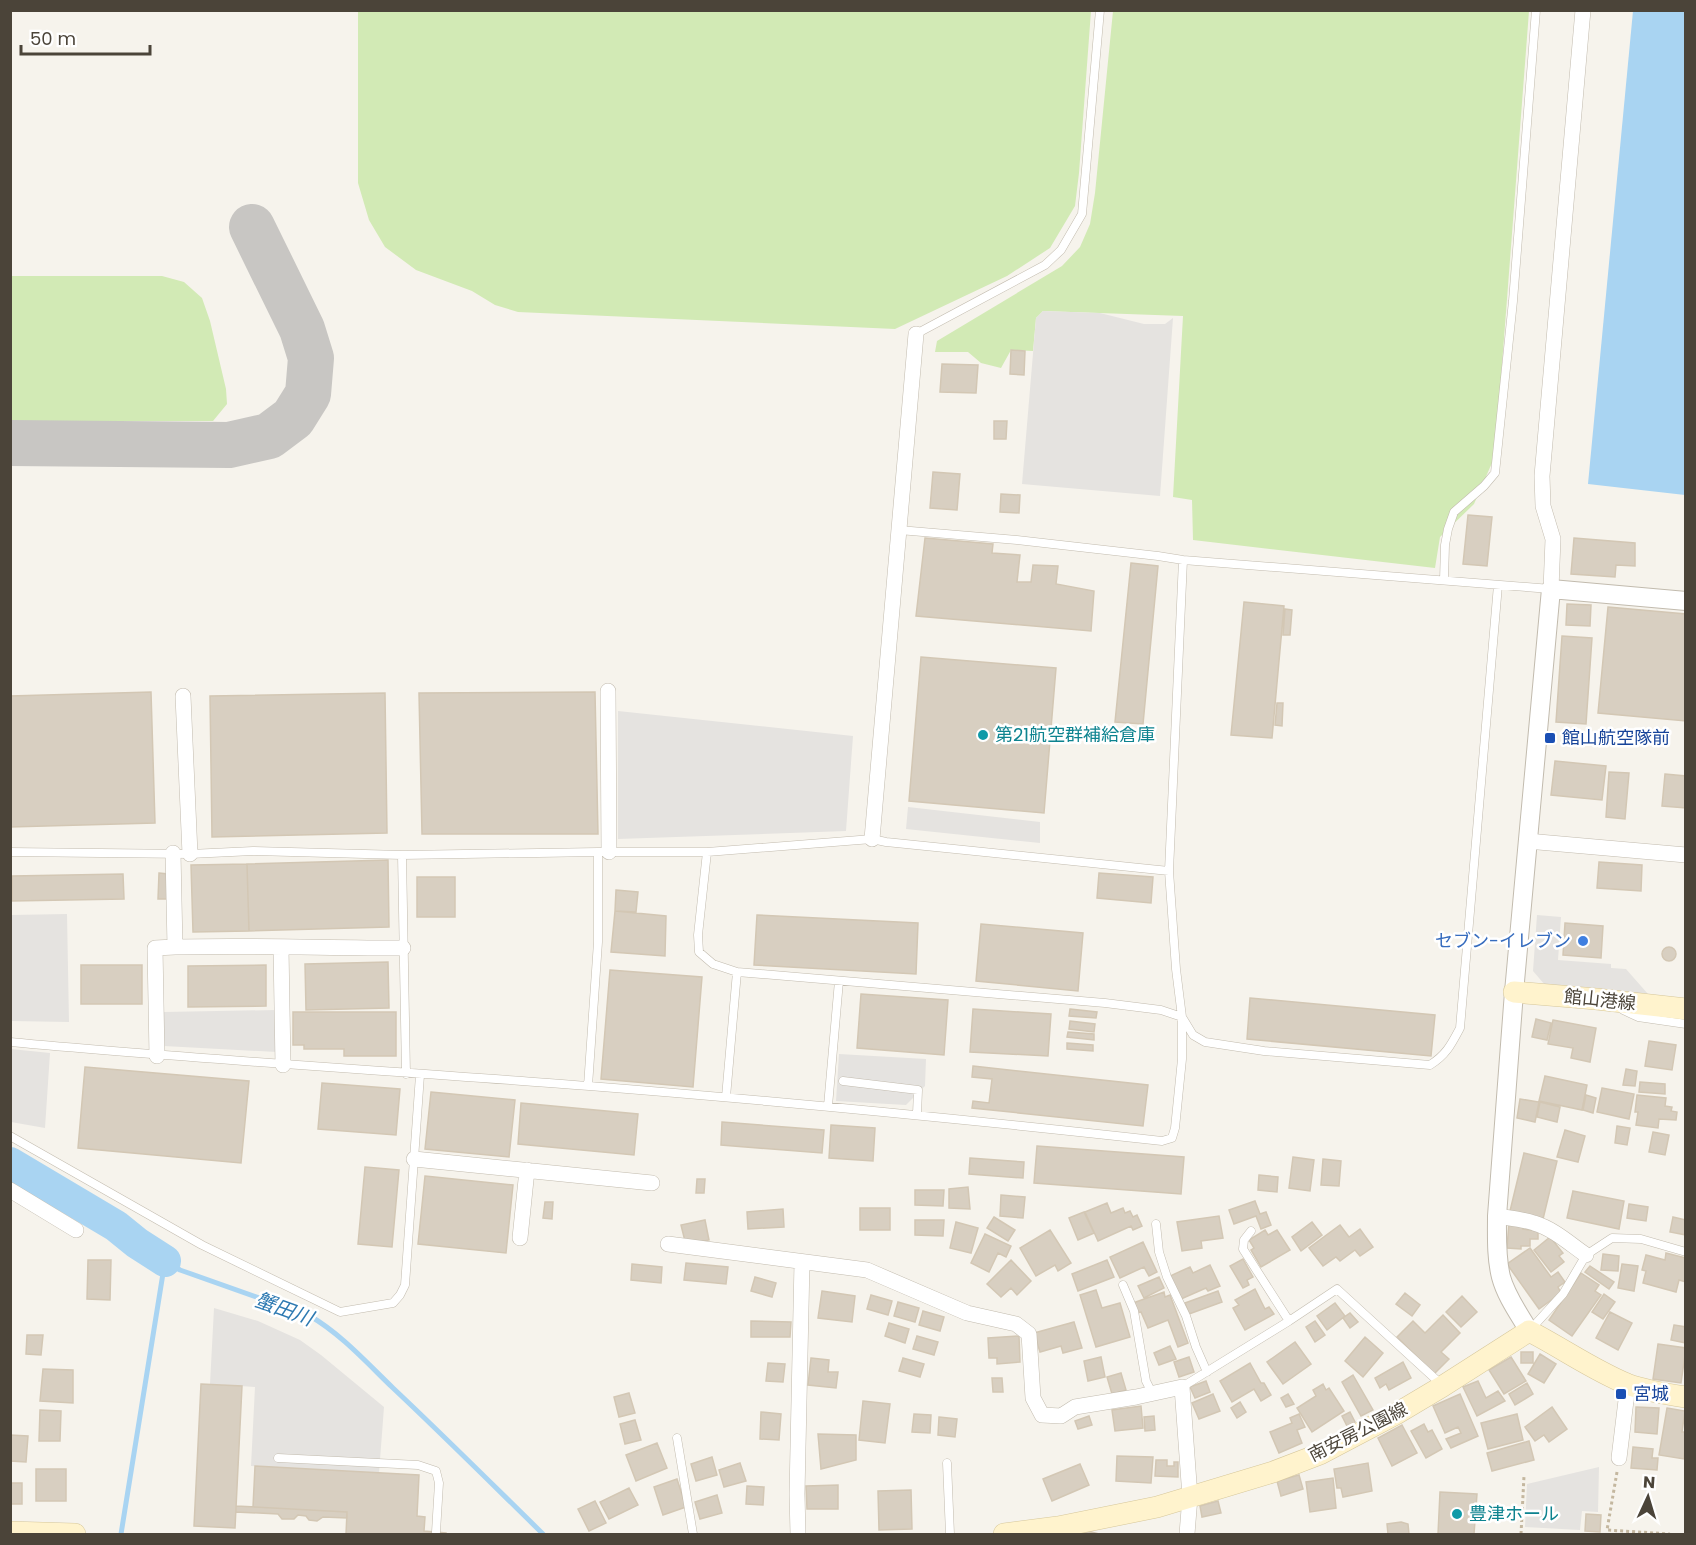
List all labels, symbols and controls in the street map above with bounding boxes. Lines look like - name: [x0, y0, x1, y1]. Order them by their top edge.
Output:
- scale bar: [21, 18, 150, 56]
- text: 50 m: [30, 26, 76, 51]
- place label: 第21航空群補給倉庫: [995, 722, 1155, 747]
- place label: 館山航空隊前: [1562, 725, 1670, 750]
- marker: 第21航空群補給倉庫: [976, 728, 990, 742]
- marker: 館山航空隊前: [1543, 731, 1557, 745]
- place label: セブン-イレブン: [1435, 928, 1571, 953]
- marker: セブン-イレブン: [1576, 934, 1590, 948]
- street label: 館山港線: [1563, 983, 1637, 1016]
- water label: 蟹田川: [251, 1286, 319, 1333]
- place label: 宮城: [1633, 1381, 1669, 1406]
- marker: 宮城: [1614, 1387, 1628, 1401]
- street label: 南安房公園線: [1304, 1396, 1412, 1467]
- north arrow: [1618, 1467, 1678, 1527]
- text: N: [1642, 1471, 1656, 1494]
- place label: 豊津ホール: [1469, 1501, 1559, 1526]
- marker: 豊津ホール: [1450, 1507, 1464, 1521]

